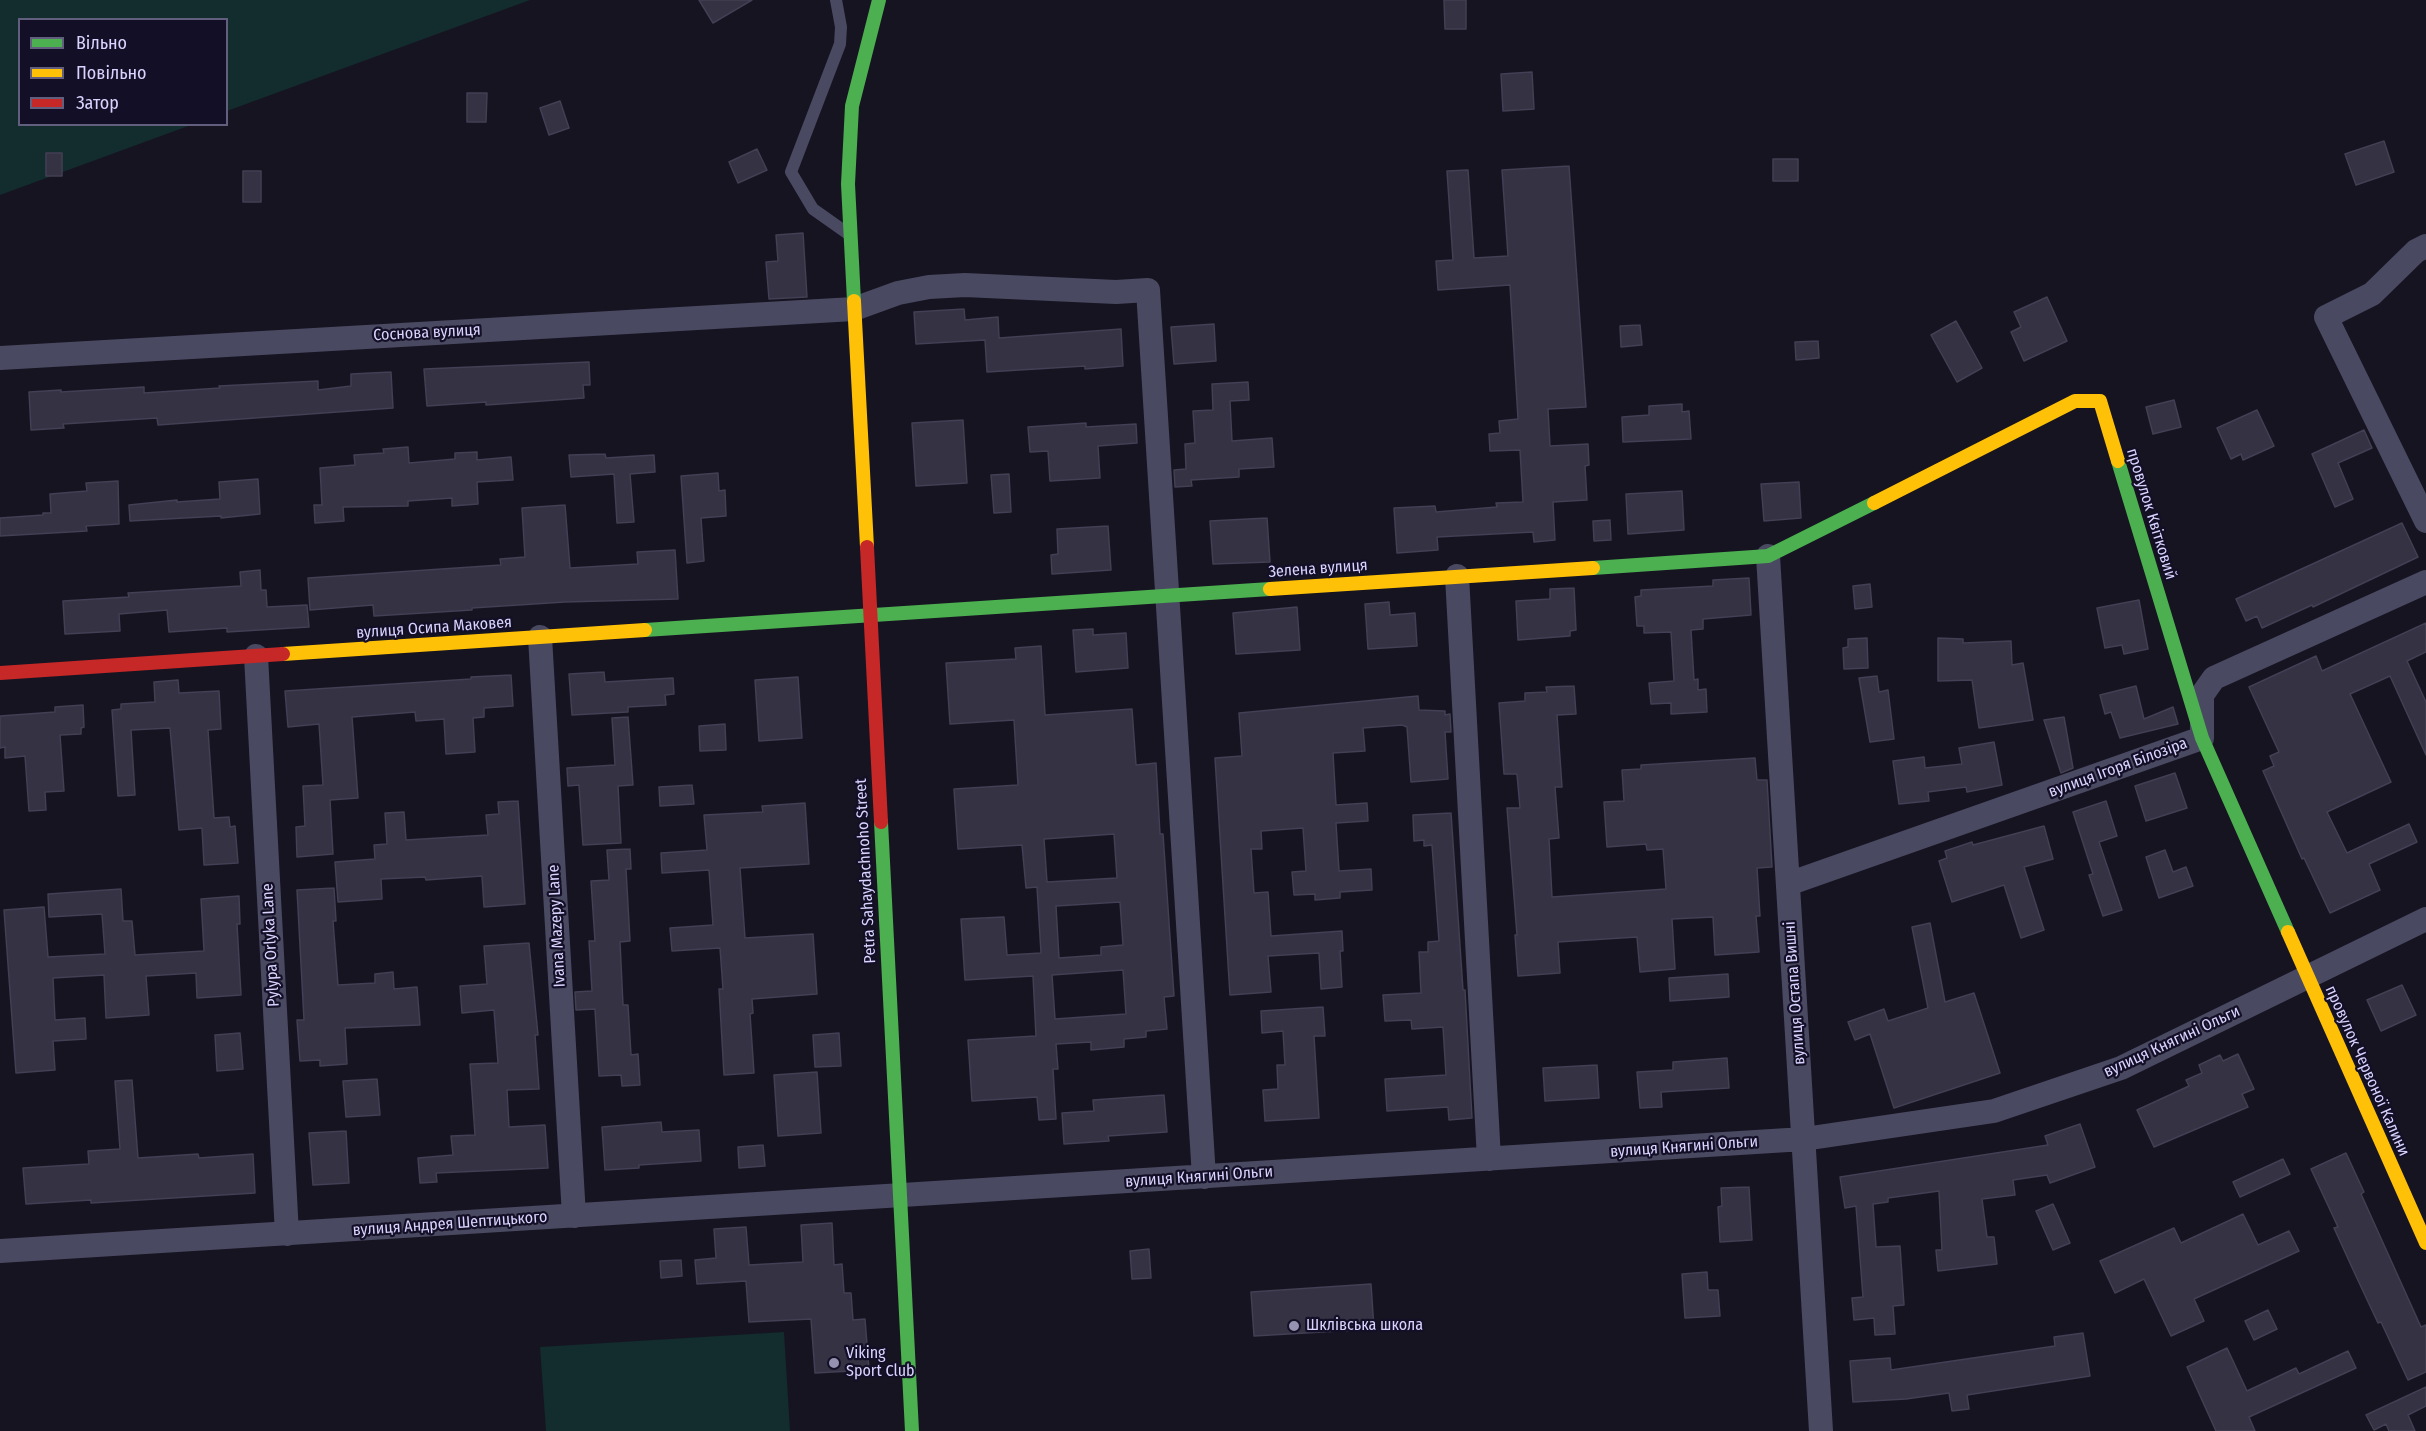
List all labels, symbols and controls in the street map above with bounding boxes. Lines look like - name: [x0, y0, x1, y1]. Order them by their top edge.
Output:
- legend: [18, 18, 228, 126]
- text: Вільно: [76, 32, 127, 54]
- text: Повільно: [76, 62, 147, 84]
- text: Затор: [76, 92, 119, 114]
- street label: Соснова вулиця: [373, 321, 481, 345]
- street label: провулок Квітковий: [2122, 446, 2180, 582]
- street label: Зелена вулиця: [1268, 556, 1368, 582]
- street label: вулиця Осипа Маковея: [356, 613, 512, 643]
- street label: вулиця Ігоря Білозіра: [2046, 734, 2190, 802]
- street label: Petra Sahaydachnoho Street: [852, 778, 880, 964]
- street label: Ivana Mazepy Lane: [544, 864, 570, 988]
- street label: Pylypa Orlyka Lane: [258, 883, 284, 1007]
- street label: вулиця Остапа Вишні: [1780, 921, 1810, 1065]
- street label: провулок Червоної Калини: [2321, 983, 2413, 1159]
- street label: вулиця Княгині Ольги: [2101, 1002, 2243, 1082]
- street label: вулиця Княгині Ольги: [1609, 1132, 1759, 1162]
- street label: вулиця Княгині Ольги: [1124, 1162, 1274, 1192]
- street label: вулиця Андрея Шептицького: [352, 1208, 548, 1240]
- place label: Шклівська школа: [1306, 1316, 1423, 1336]
- marker: Шклівська школа: [1287, 1319, 1301, 1333]
- place label: Viking Sport Club: [846, 1344, 915, 1382]
- marker: Viking Sport Club: [827, 1356, 841, 1370]

